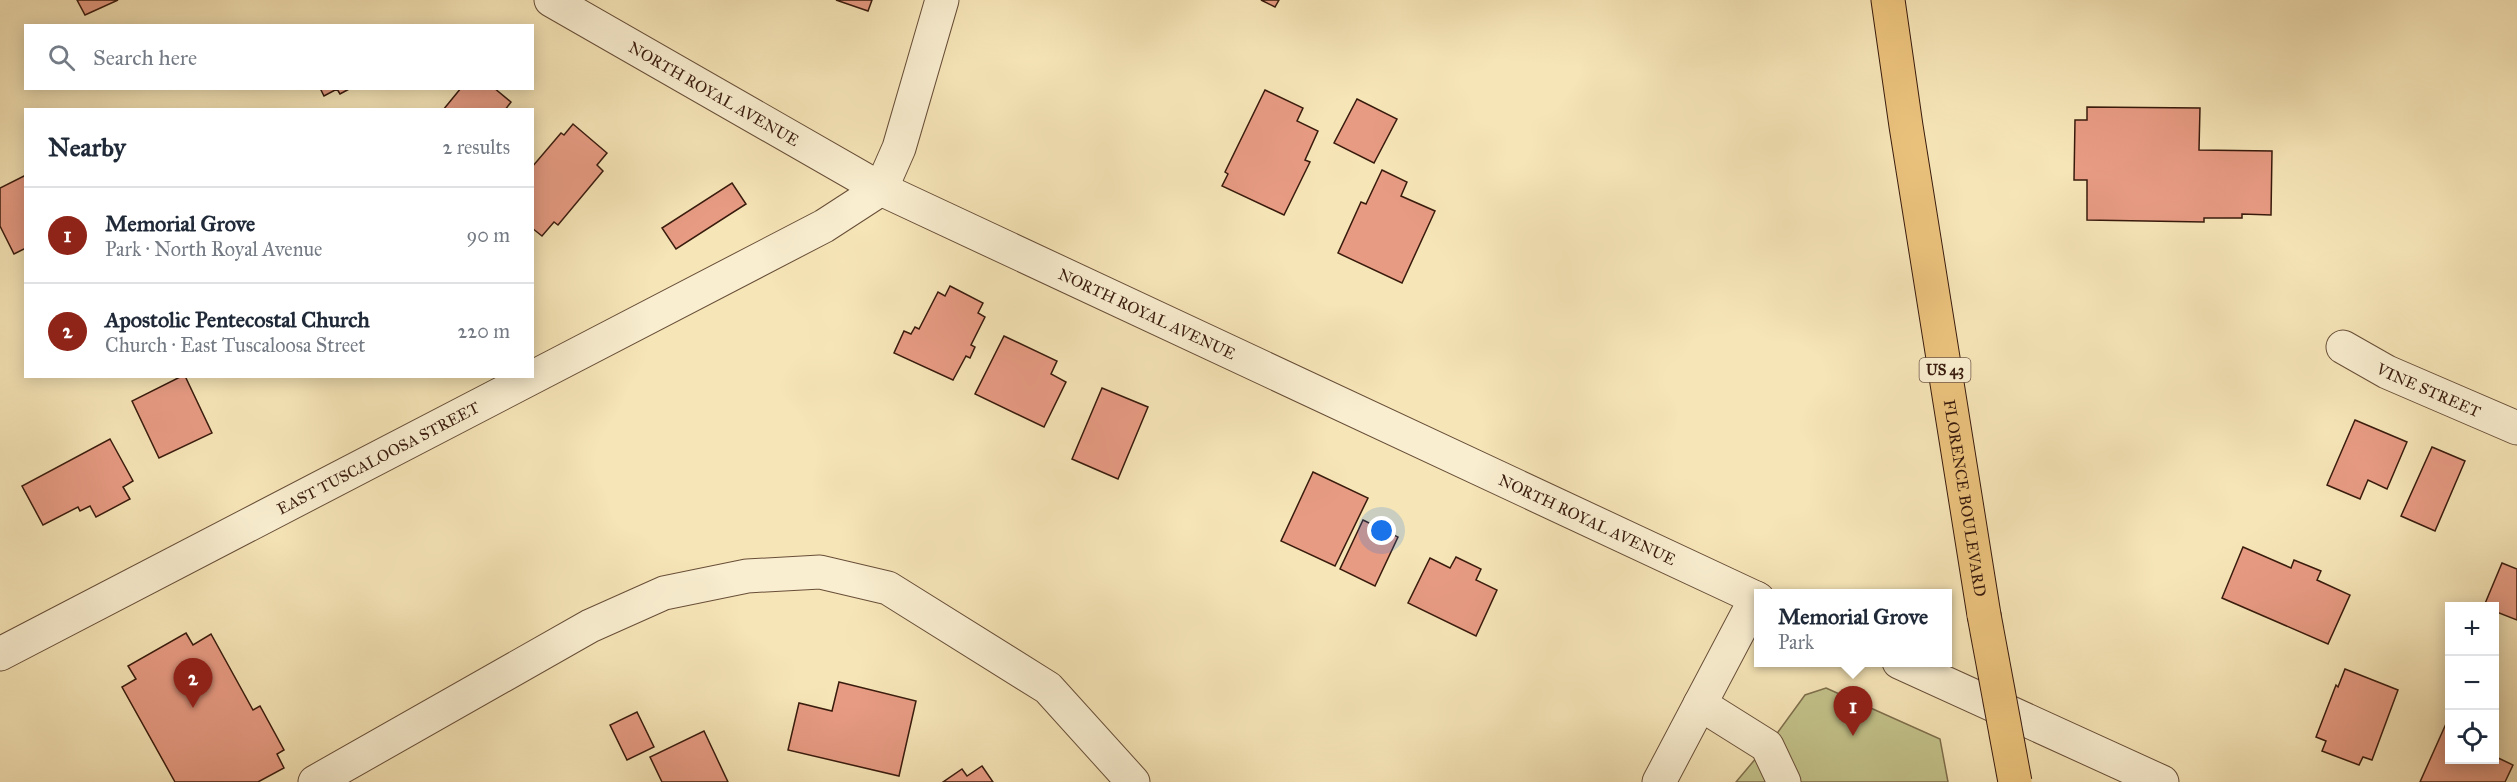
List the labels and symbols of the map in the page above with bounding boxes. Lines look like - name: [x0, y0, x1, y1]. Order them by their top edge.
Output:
- street label: NORTH ROYAL AVENUE: [626, 37, 803, 150]
- street label: NORTH ROYAL AVENUE: [1056, 264, 1239, 363]
- road number: US 43: [1920, 358, 1970, 382]
- street label: VINE STREET: [2372, 358, 2484, 421]
- street label: EAST TUSCALOOSA STREET: [274, 397, 482, 518]
- street label: FLORENCE BOULEVARD: [1940, 398, 1990, 598]
- street label: NORTH ROYAL AVENUE: [1496, 470, 1679, 569]
- your location: [1367, 516, 1396, 545]
- pin: 2: [174, 658, 212, 708]
- pin: 1: [1834, 686, 1872, 736]

